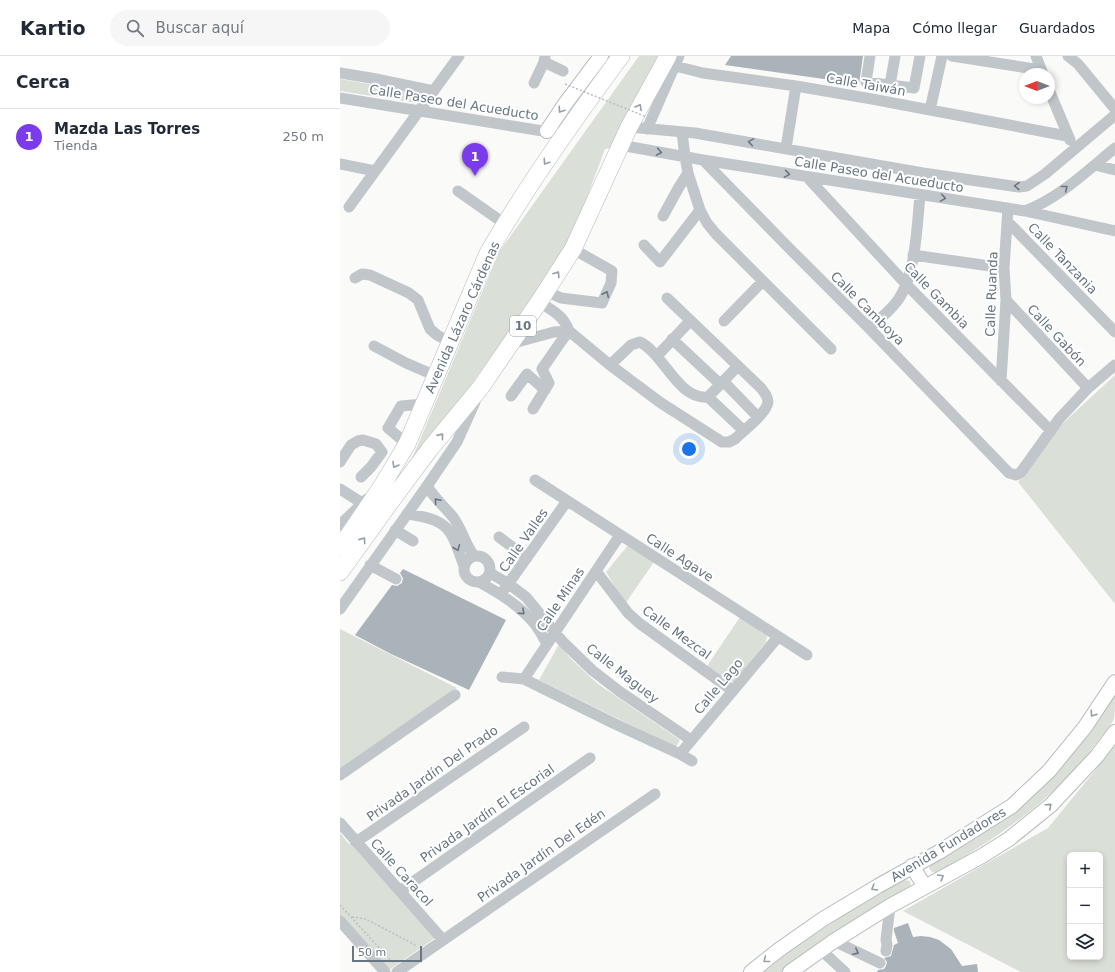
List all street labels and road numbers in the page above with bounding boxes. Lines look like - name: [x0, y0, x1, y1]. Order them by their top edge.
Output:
- street label: Calle Taiwán: [825, 70, 907, 99]
- street label: Calle Paseo del Acueducto: [368, 82, 540, 123]
- street label: Calle Paseo del Acueducto: [793, 154, 965, 195]
- street label: Calle Tanzania: [1025, 220, 1100, 297]
- street label: Avenida Lázaro Cárdenas: [422, 239, 503, 395]
- street label: Calle Ruanda: [983, 251, 1000, 337]
- street label: Calle Gambia: [901, 259, 972, 332]
- street label: Calle Camboya: [828, 268, 908, 348]
- street label: Calle Gabón: [1024, 301, 1089, 369]
- road number: 10: [510, 316, 536, 336]
- street label: Calle Valles: [496, 505, 551, 575]
- street label: Calle Agave: [643, 530, 716, 585]
- street label: Calle Minas: [533, 564, 588, 634]
- street label: Calle Mezcal: [639, 602, 714, 662]
- street label: Calle Maguey: [583, 640, 662, 707]
- street label: Calle Lago: [691, 655, 746, 717]
- street label: Privada Jardín Del Prado: [364, 722, 501, 824]
- street label: Privada Jardín El Escorial: [417, 761, 557, 866]
- street label: Avenida Fundadores: [888, 804, 1009, 885]
- street label: Privada Jardín Del Edén: [475, 806, 608, 905]
- street label: Calle Caracol: [367, 836, 436, 909]

